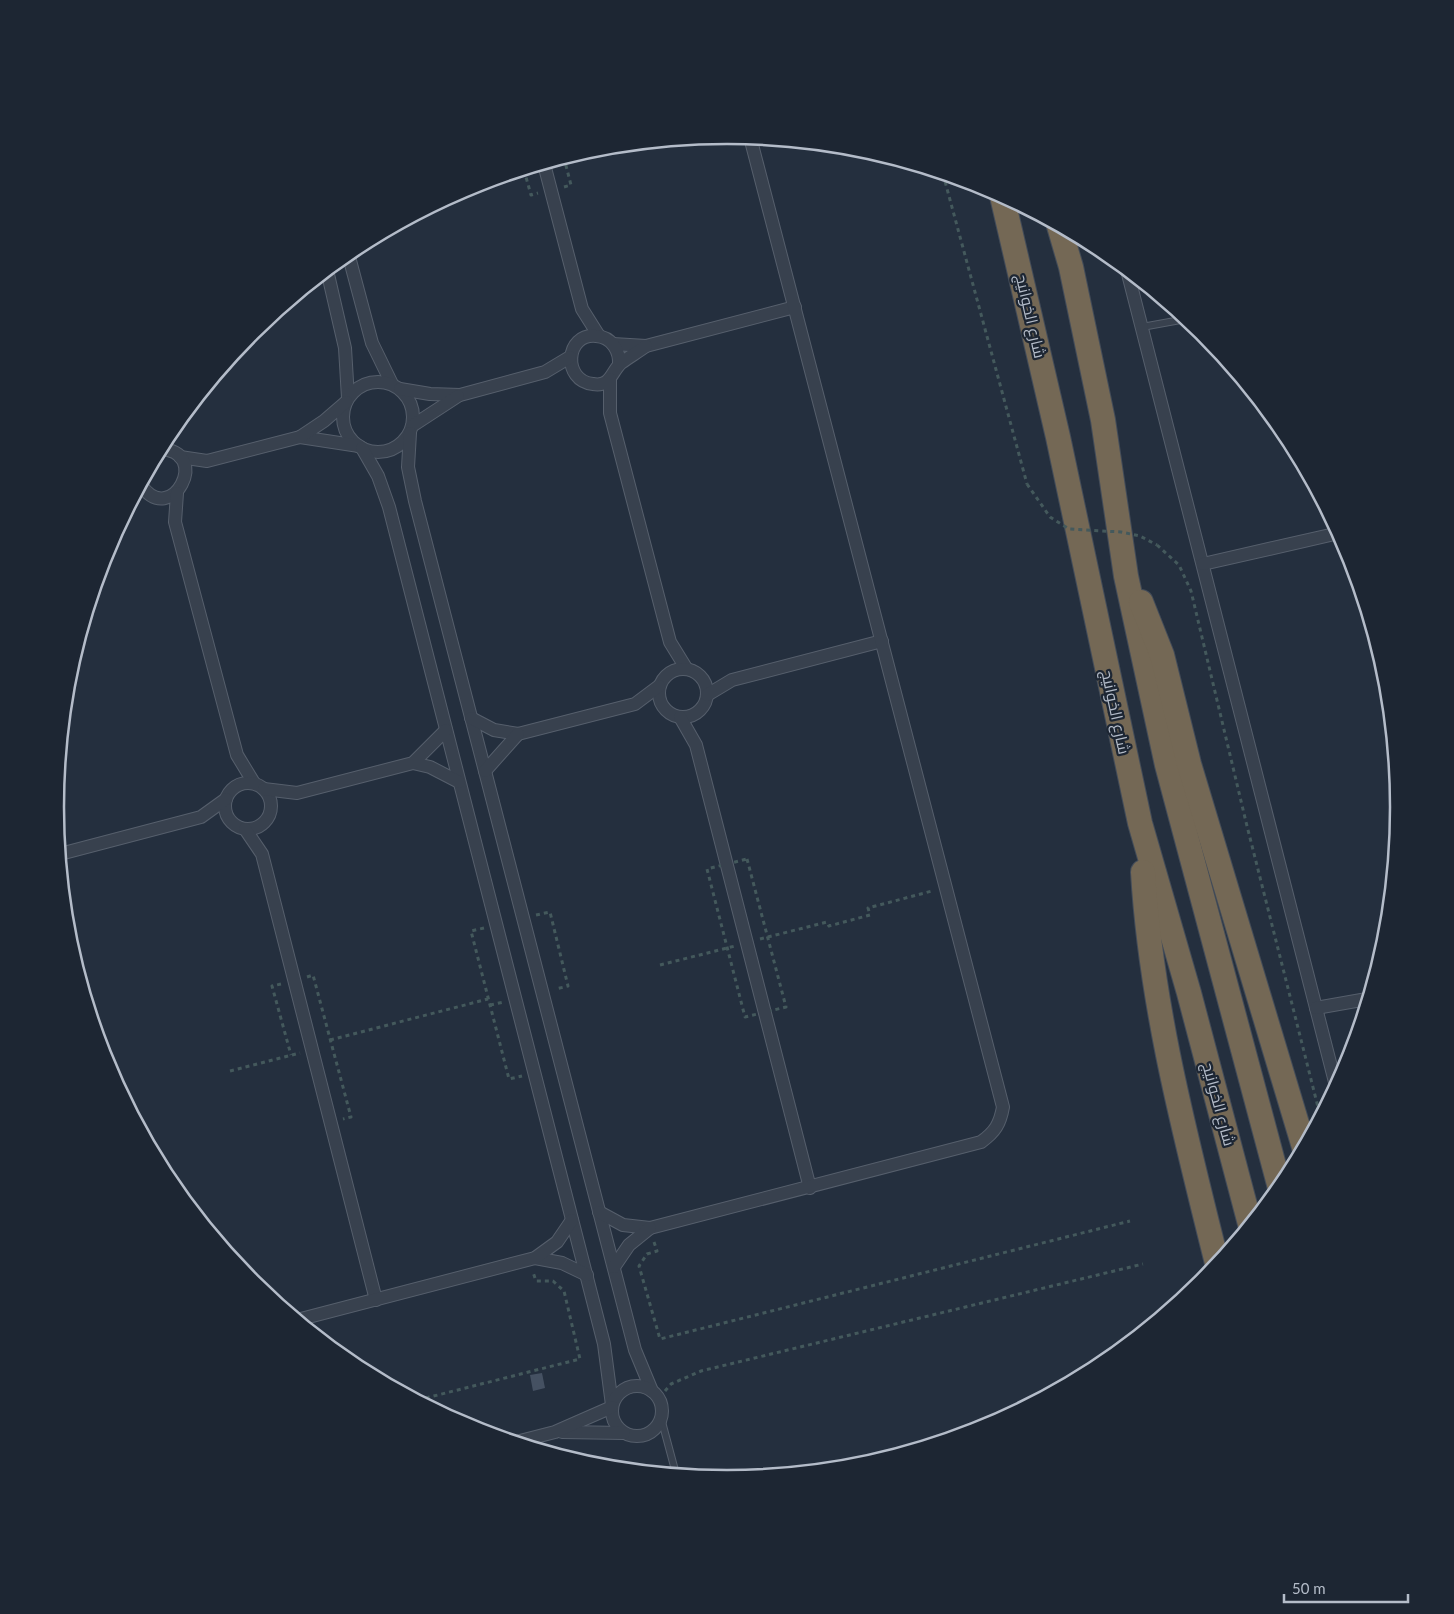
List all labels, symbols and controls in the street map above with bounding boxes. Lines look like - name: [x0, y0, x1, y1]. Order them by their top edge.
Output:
- street label: شارع الخوانيج: [1010, 272, 1050, 361]
- street label: شارع الخوانيج: [1095, 668, 1135, 757]
- street label: شارع الخوانيج: [1196, 1060, 1240, 1149]
- scale bar: [1284, 1572, 1408, 1604]
- text: 50 m: [1292, 1579, 1326, 1597]

